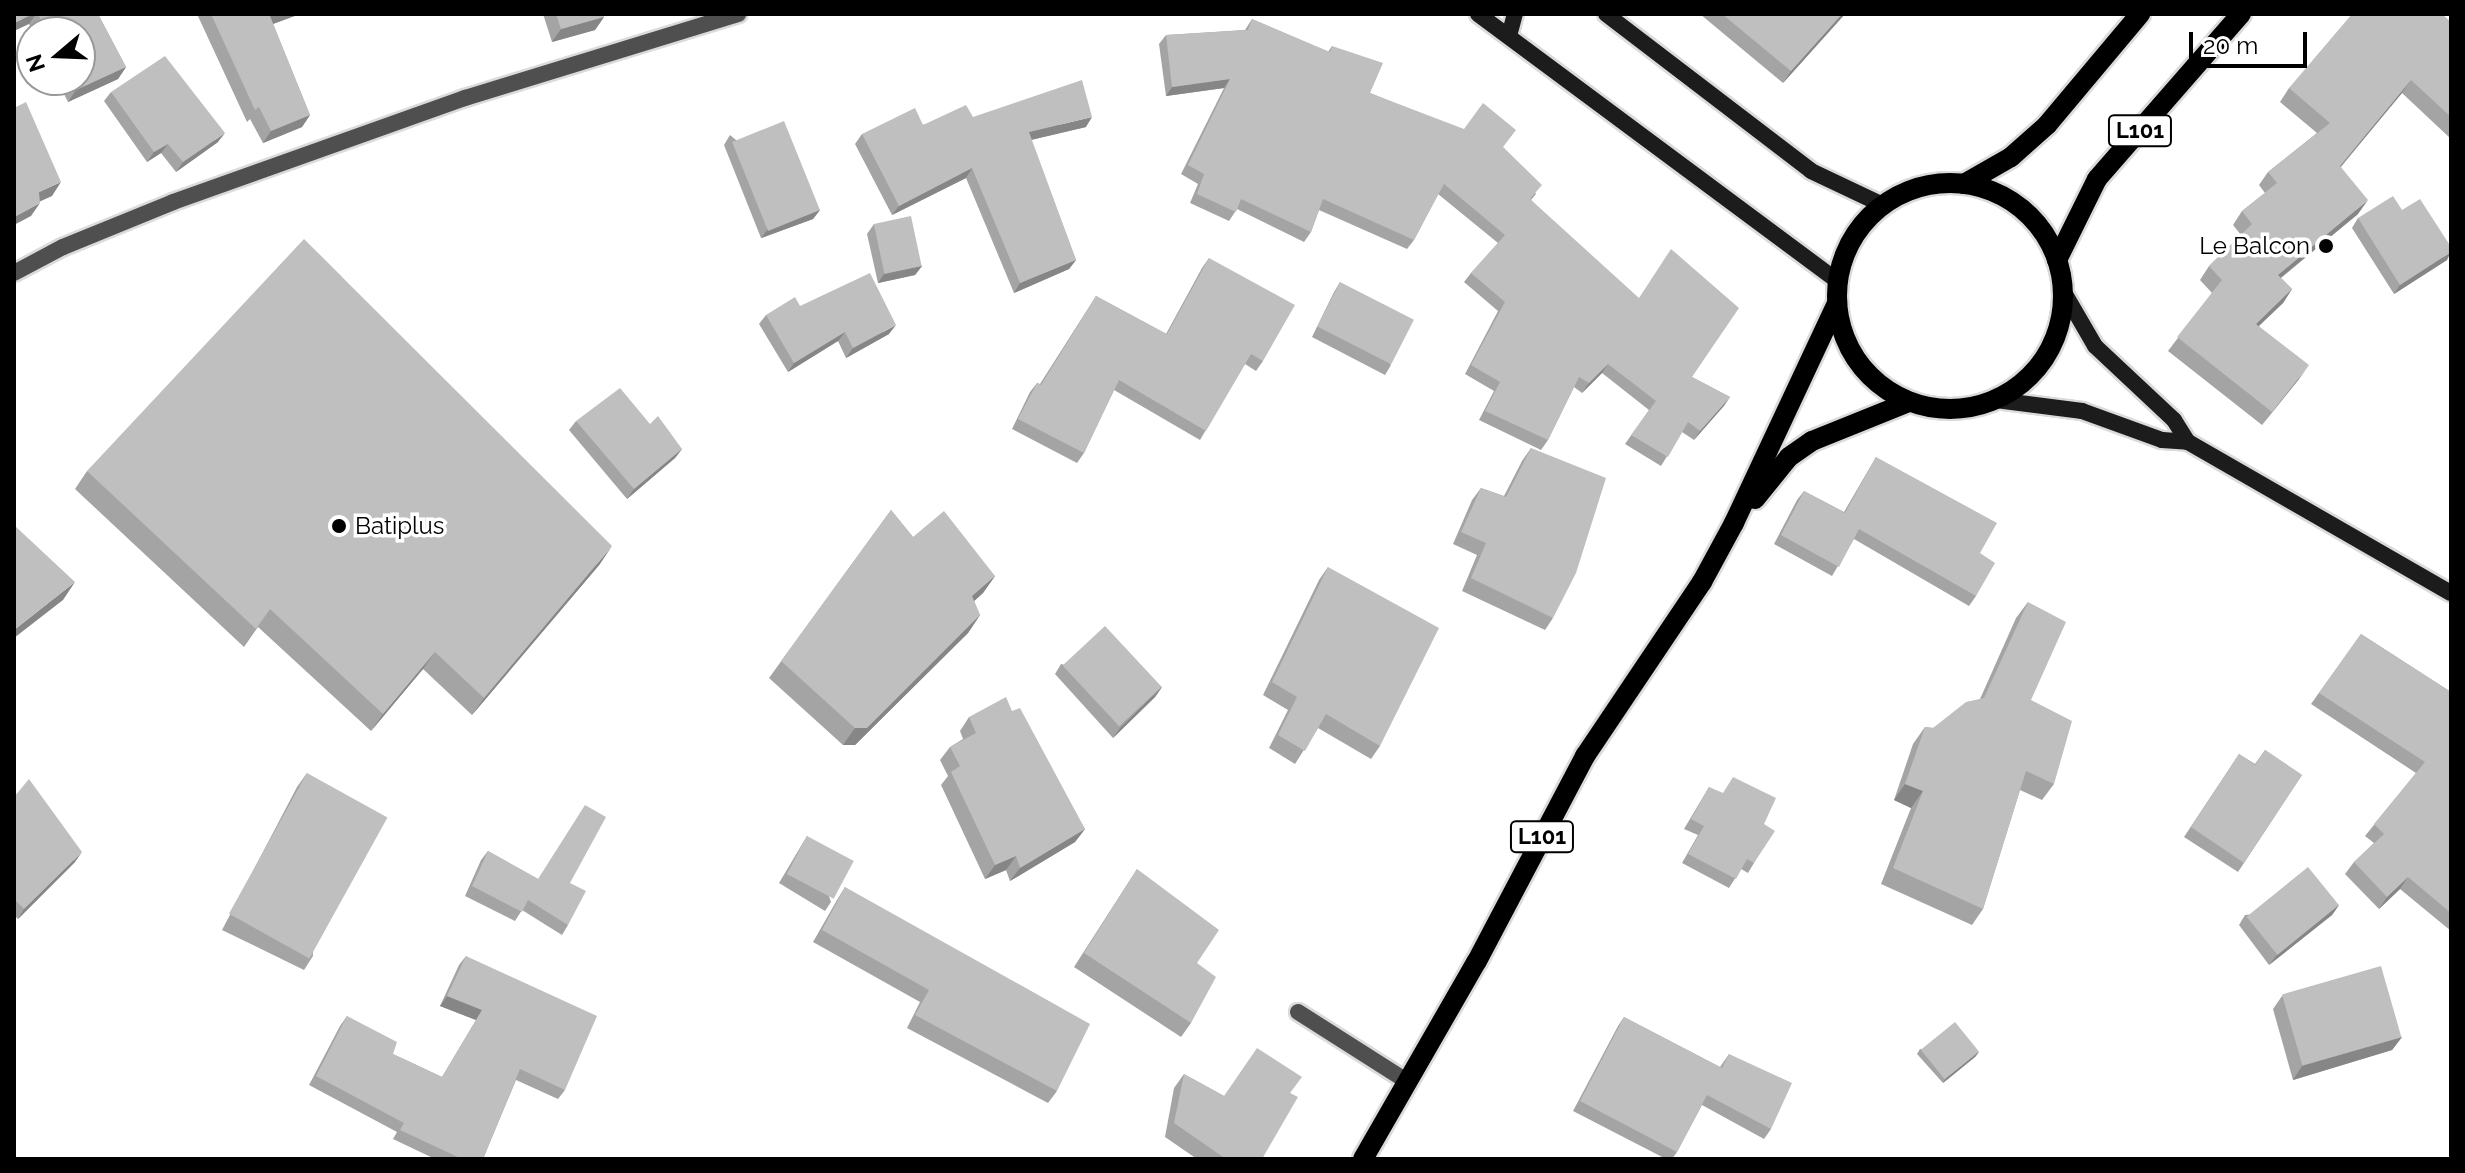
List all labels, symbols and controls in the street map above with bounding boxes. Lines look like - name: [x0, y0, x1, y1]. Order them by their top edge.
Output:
- north arrow: [16, 16, 96, 96]
- scale bar: [2193, 16, 2311, 66]
- text: 20 m: [2203, 31, 2258, 60]
- text: N: [20, 51, 50, 75]
- road number: L101: [2106, 113, 2174, 149]
- place label: Le Balcon: [2199, 232, 2310, 260]
- marker: Le Balcon: [2317, 237, 2335, 255]
- place label: Batiplus: [355, 512, 444, 540]
- marker: Batiplus: [330, 517, 348, 535]
- road number: L101: [1508, 819, 1576, 855]

